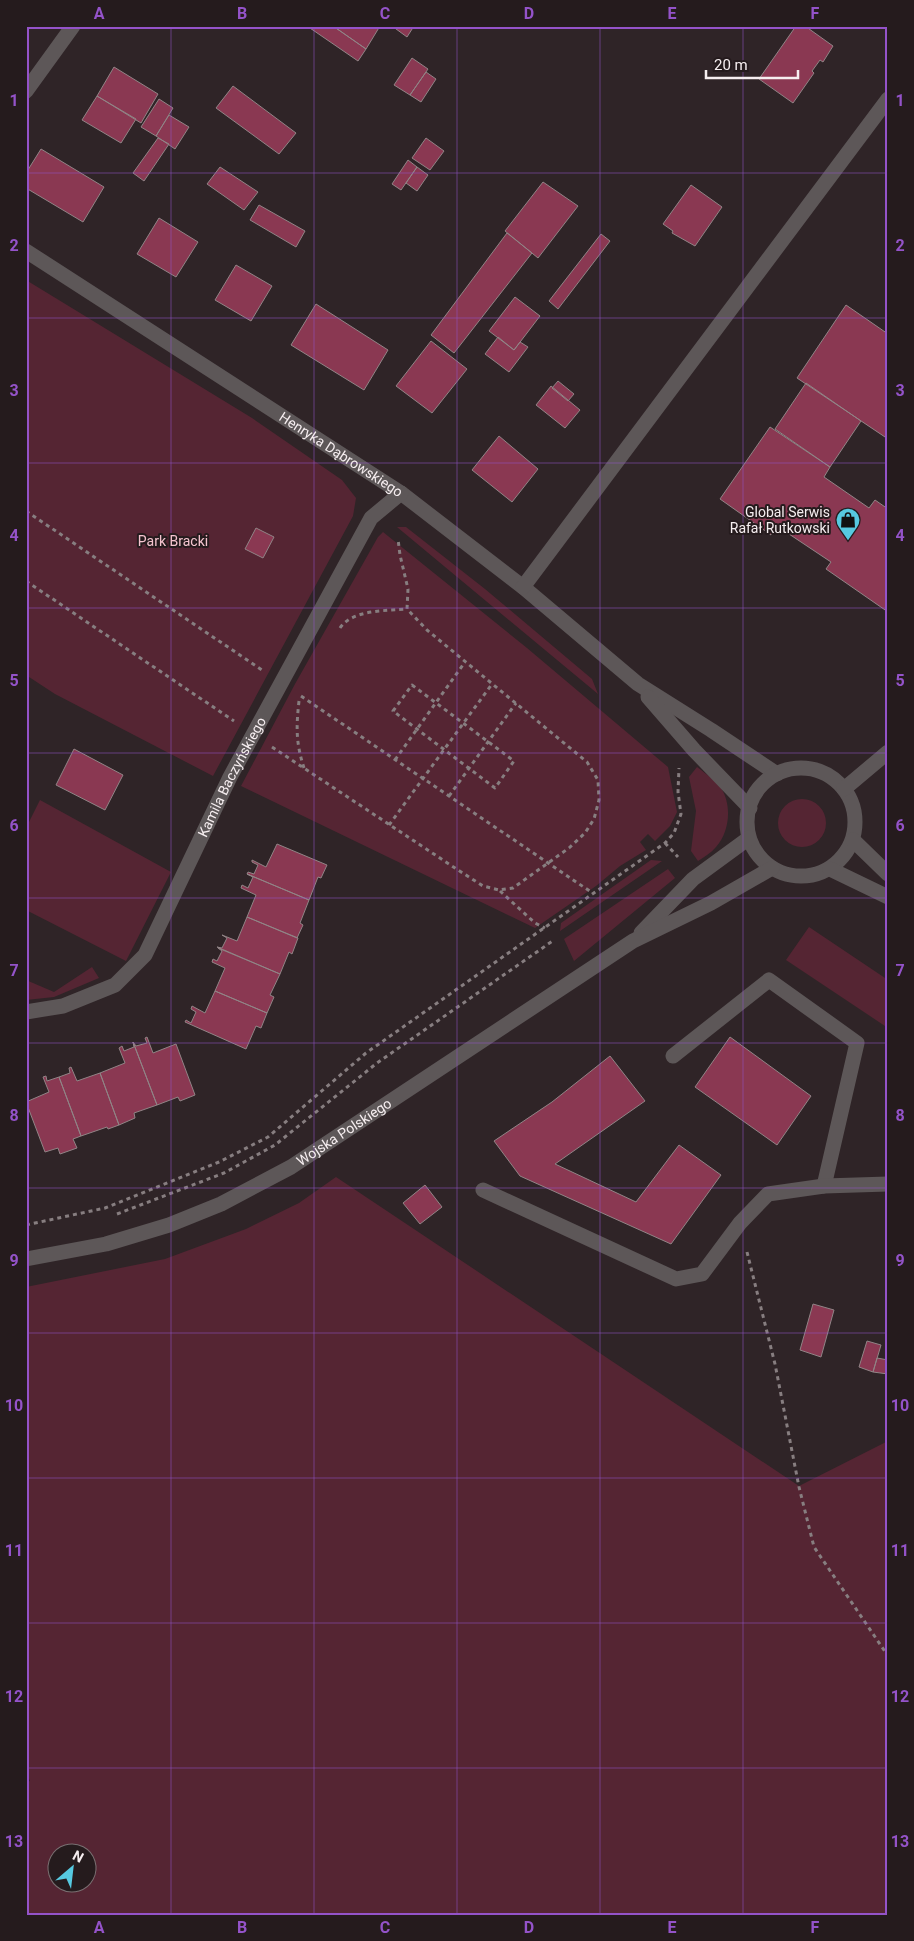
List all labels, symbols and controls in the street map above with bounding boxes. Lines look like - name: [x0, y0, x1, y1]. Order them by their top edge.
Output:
- text: A: [94, 4, 105, 23]
- text: B: [237, 4, 247, 23]
- text: C: [380, 4, 390, 23]
- text: D: [524, 4, 534, 23]
- text: E: [668, 4, 677, 23]
- text: F: [811, 4, 820, 23]
- scale bar: [706, 48, 799, 80]
- text: 20 m: [714, 56, 748, 74]
- text: 1: [9, 91, 19, 110]
- text: 1: [895, 91, 905, 110]
- text: 2: [9, 236, 19, 255]
- text: 2: [895, 236, 905, 255]
- text: 3: [9, 381, 19, 400]
- text: 3: [895, 381, 905, 400]
- street label: Henryka Dąbrowskiego: [276, 409, 406, 500]
- place label: Global Serwis Rafał Rutkowski: [730, 504, 830, 536]
- shop icon: Global Serwis Rafał Rutkowski: [835, 507, 861, 541]
- text: 4: [9, 526, 19, 545]
- text: 4: [895, 526, 905, 545]
- park label: Park Bracki: [138, 533, 208, 549]
- text: 5: [9, 671, 19, 690]
- text: 5: [895, 671, 905, 690]
- street label: Kamila Baczyńskiego: [195, 714, 269, 840]
- text: 6: [9, 816, 19, 835]
- text: 6: [895, 816, 905, 835]
- text: 7: [9, 961, 19, 980]
- text: 7: [895, 961, 905, 980]
- street label: Wojska Polskiego: [294, 1095, 394, 1169]
- text: 8: [9, 1106, 19, 1125]
- text: 8: [895, 1106, 905, 1125]
- text: 9: [9, 1251, 19, 1270]
- text: 9: [895, 1251, 905, 1270]
- text: 10: [5, 1396, 23, 1415]
- text: 10: [891, 1396, 909, 1415]
- text: 11: [5, 1541, 23, 1560]
- text: 11: [891, 1541, 909, 1560]
- text: 12: [5, 1687, 23, 1706]
- text: 12: [891, 1687, 909, 1706]
- text: 13: [5, 1832, 23, 1851]
- text: 13: [891, 1832, 909, 1851]
- north arrow: [48, 1844, 98, 1894]
- text: N: [70, 1847, 86, 1866]
- text: A: [94, 1918, 105, 1937]
- text: B: [237, 1918, 247, 1937]
- text: C: [380, 1918, 390, 1937]
- text: D: [524, 1918, 534, 1937]
- text: E: [668, 1918, 677, 1937]
- text: F: [811, 1918, 820, 1937]

